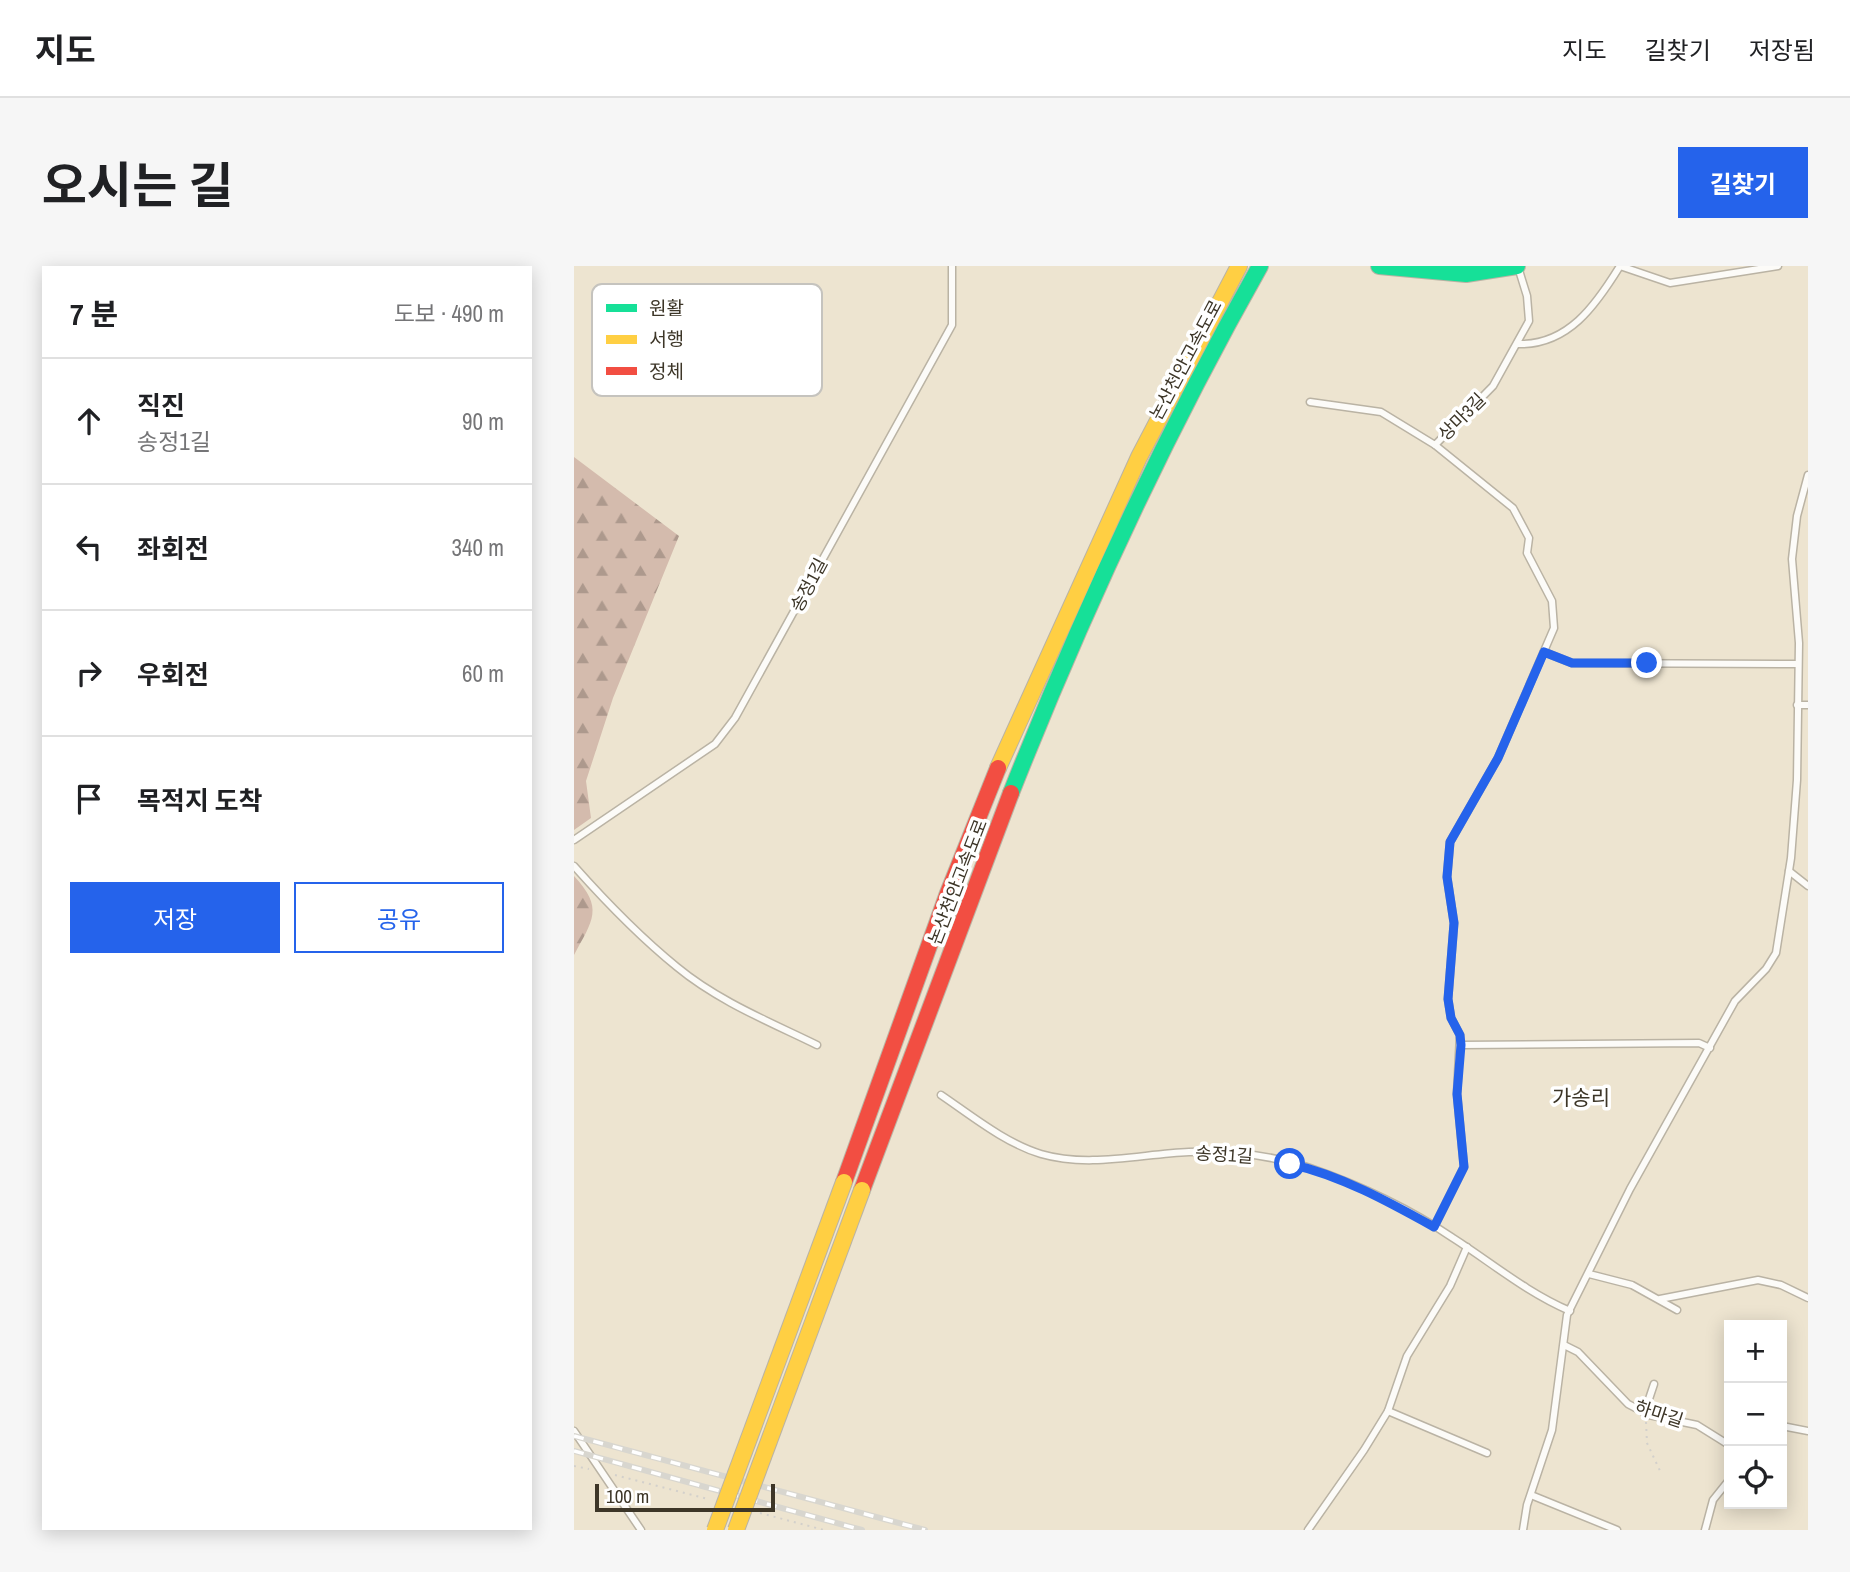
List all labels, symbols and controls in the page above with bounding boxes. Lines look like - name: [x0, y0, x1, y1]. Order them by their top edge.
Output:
- text: 지도: [35, 28, 96, 72]
- text: 지도: [1562, 34, 1607, 66]
- text: 길찾기: [1645, 34, 1711, 66]
- text: 저장됨: [1749, 34, 1815, 66]
- button: 길찾기: [1678, 147, 1808, 218]
- text: 오시는 길: [42, 152, 234, 218]
- legend: [592, 284, 822, 396]
- text: 7 분: [70, 294, 118, 334]
- text: 원활: [649, 295, 684, 321]
- street label: 논산천안고속도로: [1143, 295, 1228, 424]
- text: 도보 · 490 m: [394, 298, 504, 329]
- text: 서행: [649, 326, 684, 352]
- text: 정체: [649, 358, 684, 384]
- street label: 상마3길: [1432, 387, 1491, 446]
- text: 직진: [137, 388, 185, 423]
- icon: ahead: [70, 402, 108, 440]
- text: 90 m: [462, 406, 504, 437]
- text: 송정1길: [137, 426, 211, 457]
- icon: left: [70, 528, 108, 566]
- text: 좌회전: [137, 531, 209, 566]
- text: 340 m: [452, 532, 504, 563]
- street label: 송정1길: [784, 553, 833, 616]
- route end: [1631, 647, 1662, 678]
- icon: right: [70, 654, 108, 692]
- text: 우회전: [137, 657, 209, 692]
- text: 60 m: [462, 658, 504, 689]
- icon: arrive: [70, 780, 108, 818]
- text: 목적지 도착: [137, 783, 263, 818]
- street label: 논산천안고속도로: [922, 815, 993, 948]
- button: 저장: [70, 882, 280, 953]
- button: 공유: [294, 882, 504, 953]
- district label: 가송리: [1552, 1083, 1610, 1112]
- street label: 송정1길: [1194, 1140, 1254, 1169]
- route start: [1274, 1148, 1305, 1179]
- map controls: [1724, 1320, 1787, 1509]
- button: +: [1724, 1320, 1787, 1383]
- button: −: [1724, 1383, 1787, 1446]
- street label: 하마길: [1632, 1394, 1687, 1433]
- button: locate: [1724, 1446, 1787, 1509]
- scale bar: [595, 1481, 775, 1513]
- text: 100 m: [606, 1483, 649, 1509]

